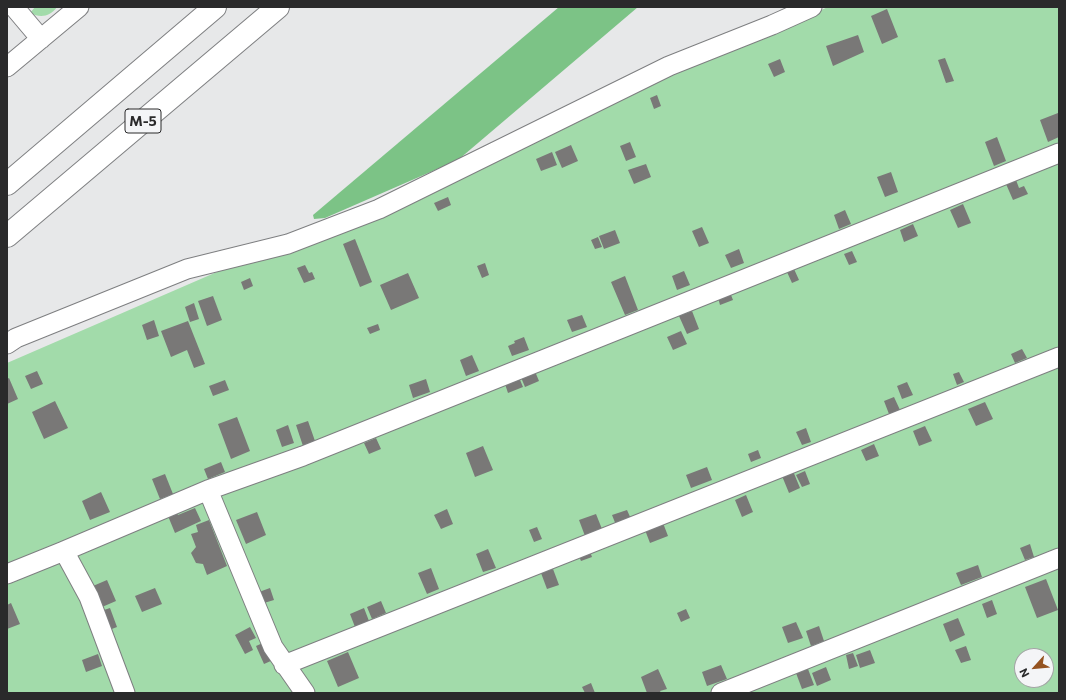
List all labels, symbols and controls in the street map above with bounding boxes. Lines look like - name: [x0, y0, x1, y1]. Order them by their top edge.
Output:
- road number: М-5: [125, 109, 161, 133]
- north arrow: [1014, 648, 1054, 688]
- text: N: [1016, 667, 1031, 680]

